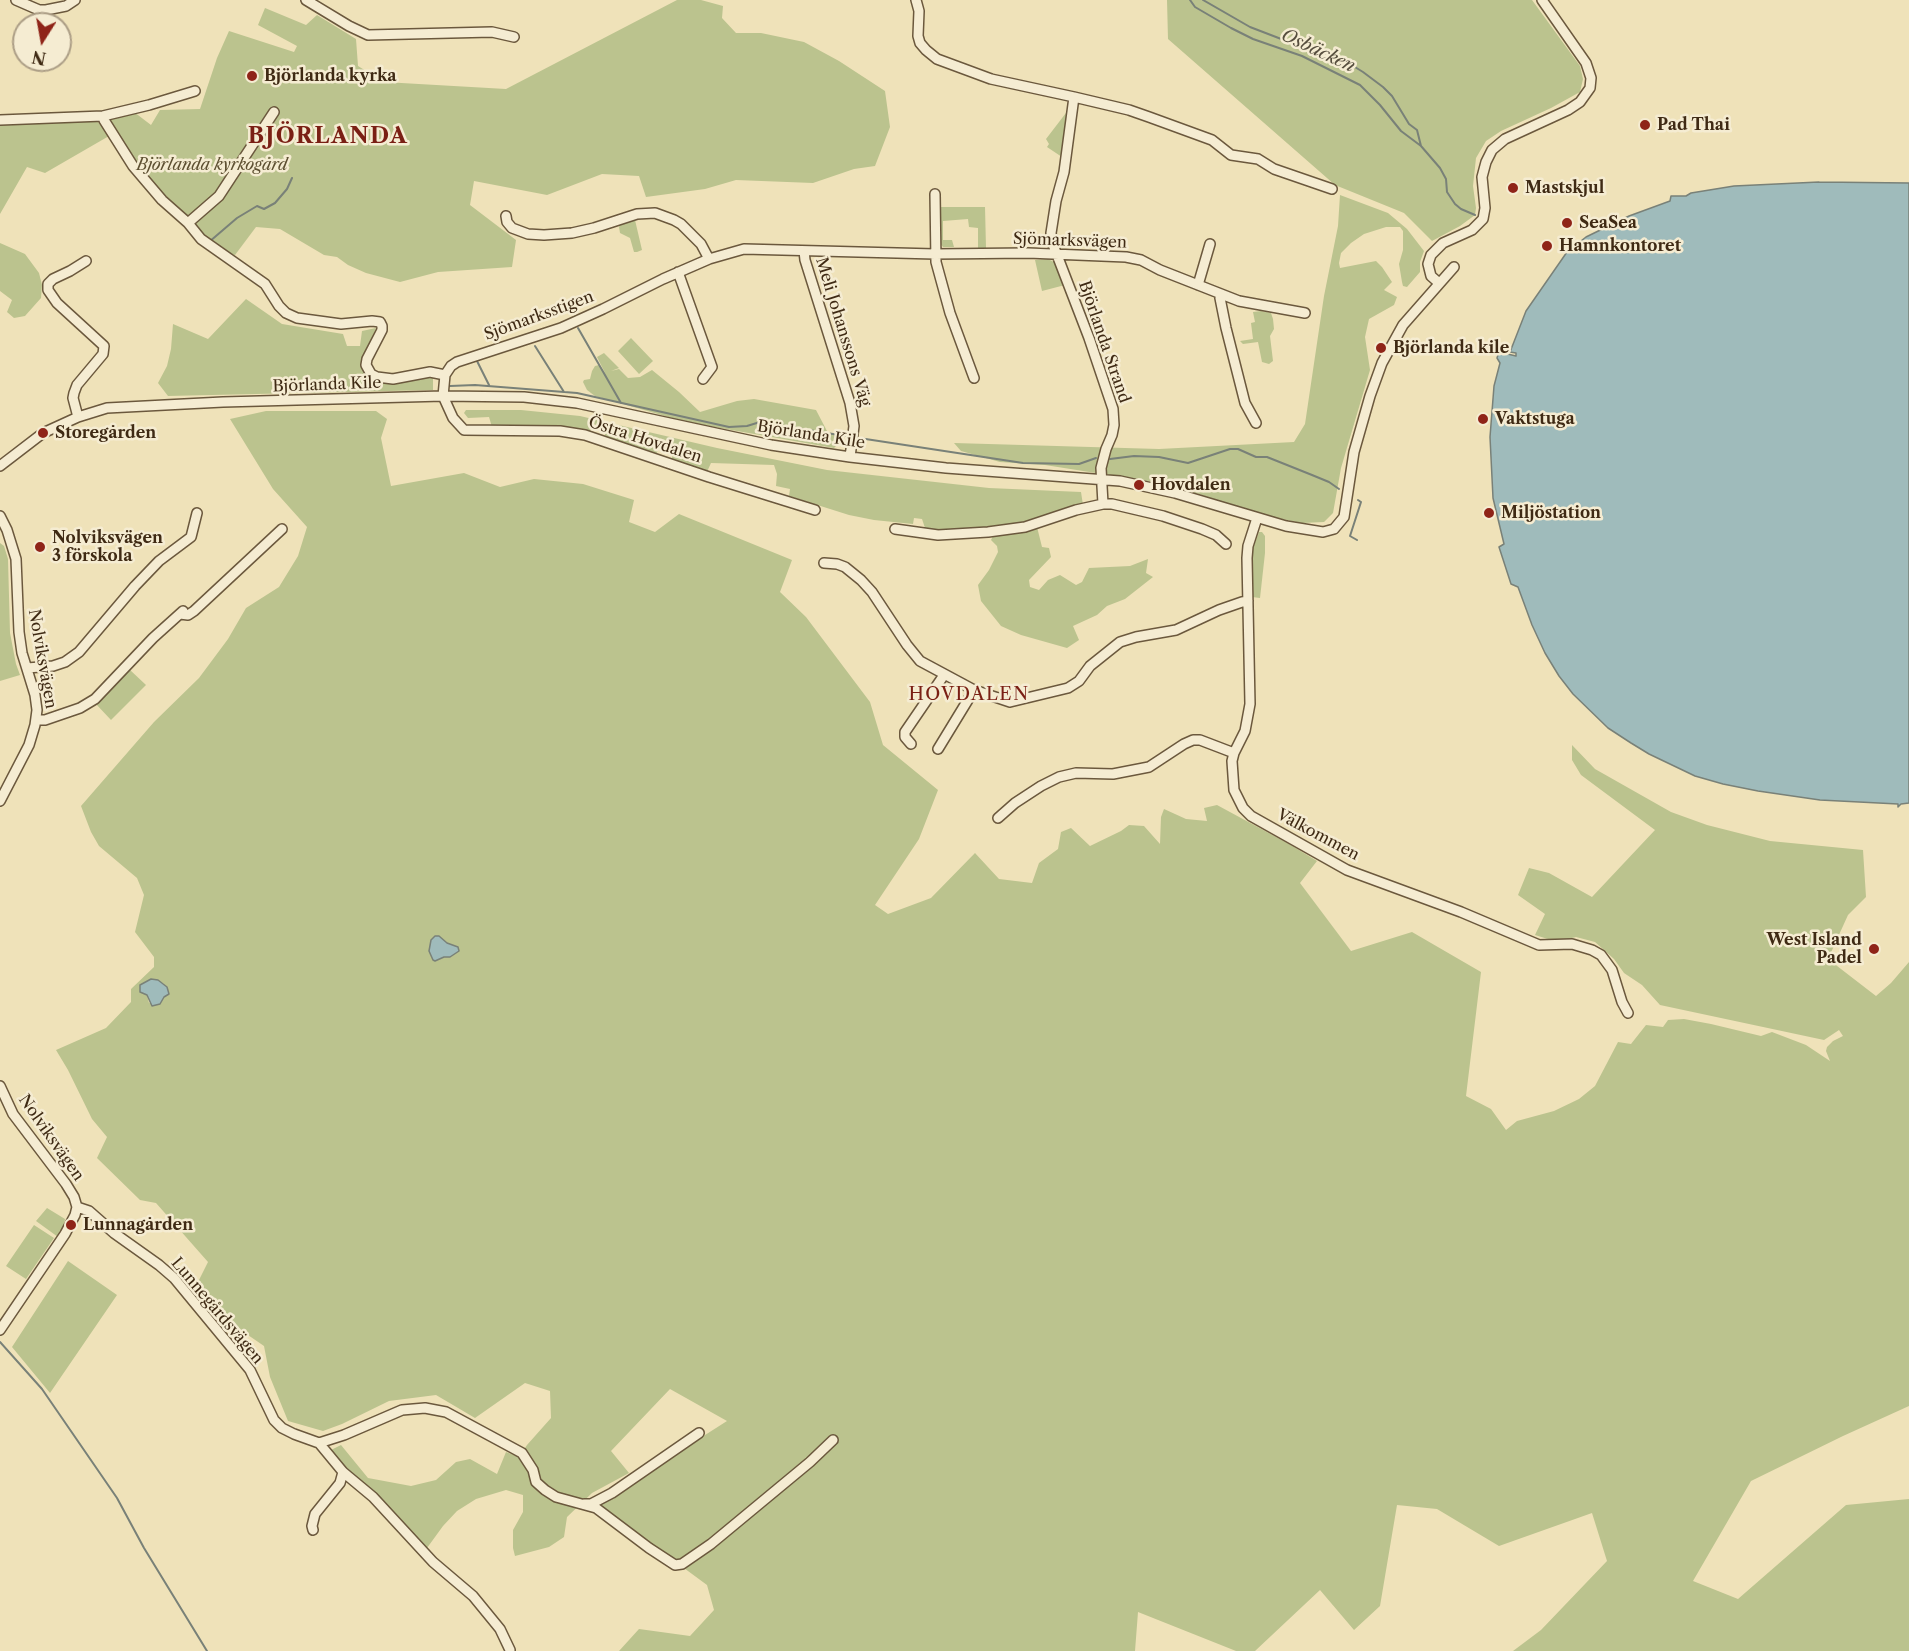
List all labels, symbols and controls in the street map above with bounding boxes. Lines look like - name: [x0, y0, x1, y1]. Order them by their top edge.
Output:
- north arrow: [12, 12, 72, 72]
- water label: Osbäcken: [1278, 25, 1358, 77]
- text: N: [30, 47, 48, 69]
- place label: Björlanda kyrka: [264, 66, 397, 86]
- marker: Björlanda kyrka: [245, 69, 259, 83]
- place label: Pad Thai: [1657, 115, 1730, 135]
- marker: Pad Thai: [1638, 118, 1652, 132]
- district label: BJÖRLANDA: [248, 124, 408, 150]
- park label: Björlanda kyrkogård: [137, 155, 287, 175]
- place label: Mastskjul: [1525, 178, 1604, 198]
- marker: Mastskjul: [1506, 181, 1520, 195]
- place label: SeaSea: [1579, 213, 1637, 233]
- marker: SeaSea: [1560, 216, 1574, 230]
- street label: Sjömarksvägen: [1013, 229, 1127, 253]
- place label: Hamnkontoret: [1559, 236, 1681, 256]
- marker: Hamnkontoret: [1540, 239, 1554, 253]
- street label: Meli Johanssons Väg: [811, 255, 875, 409]
- street label: Björlanda Strand: [1074, 278, 1134, 406]
- street label: Sjömarksstigen: [482, 287, 596, 345]
- place label: Björlanda kile: [1393, 338, 1509, 358]
- marker: Björlanda kile: [1374, 341, 1388, 355]
- street label: Björlanda Kile: [272, 374, 382, 396]
- place label: Vaktstuga: [1495, 409, 1575, 429]
- marker: Vaktstuga: [1476, 412, 1490, 426]
- street label: Östra Hovdalen: [586, 413, 704, 467]
- street label: Björlanda Kile: [756, 417, 866, 453]
- place label: Storegården: [55, 423, 156, 443]
- marker: Storegården: [36, 426, 50, 440]
- place label: Hovdalen: [1151, 475, 1231, 495]
- marker: Hovdalen: [1132, 478, 1146, 492]
- place label: Miljöstation: [1501, 503, 1601, 523]
- marker: Miljöstation: [1482, 506, 1496, 520]
- place label: Nolviksvägen 3 förskola: [52, 528, 163, 566]
- marker: Nolviksvägen 3 förskola: [33, 540, 47, 554]
- street label: Nolviksvägen: [24, 608, 60, 710]
- district label: HOVDALEN: [909, 684, 1029, 706]
- street label: Välkommen: [1273, 805, 1363, 865]
- place label: West Island Padel: [1766, 930, 1862, 968]
- marker: West Island Padel: [1867, 942, 1881, 956]
- street label: Nolviksvägen: [14, 1091, 88, 1185]
- place label: Lunnagården: [83, 1215, 193, 1235]
- marker: Lunnagården: [64, 1218, 78, 1232]
- street label: Lunnegårdsvägen: [167, 1254, 267, 1368]

